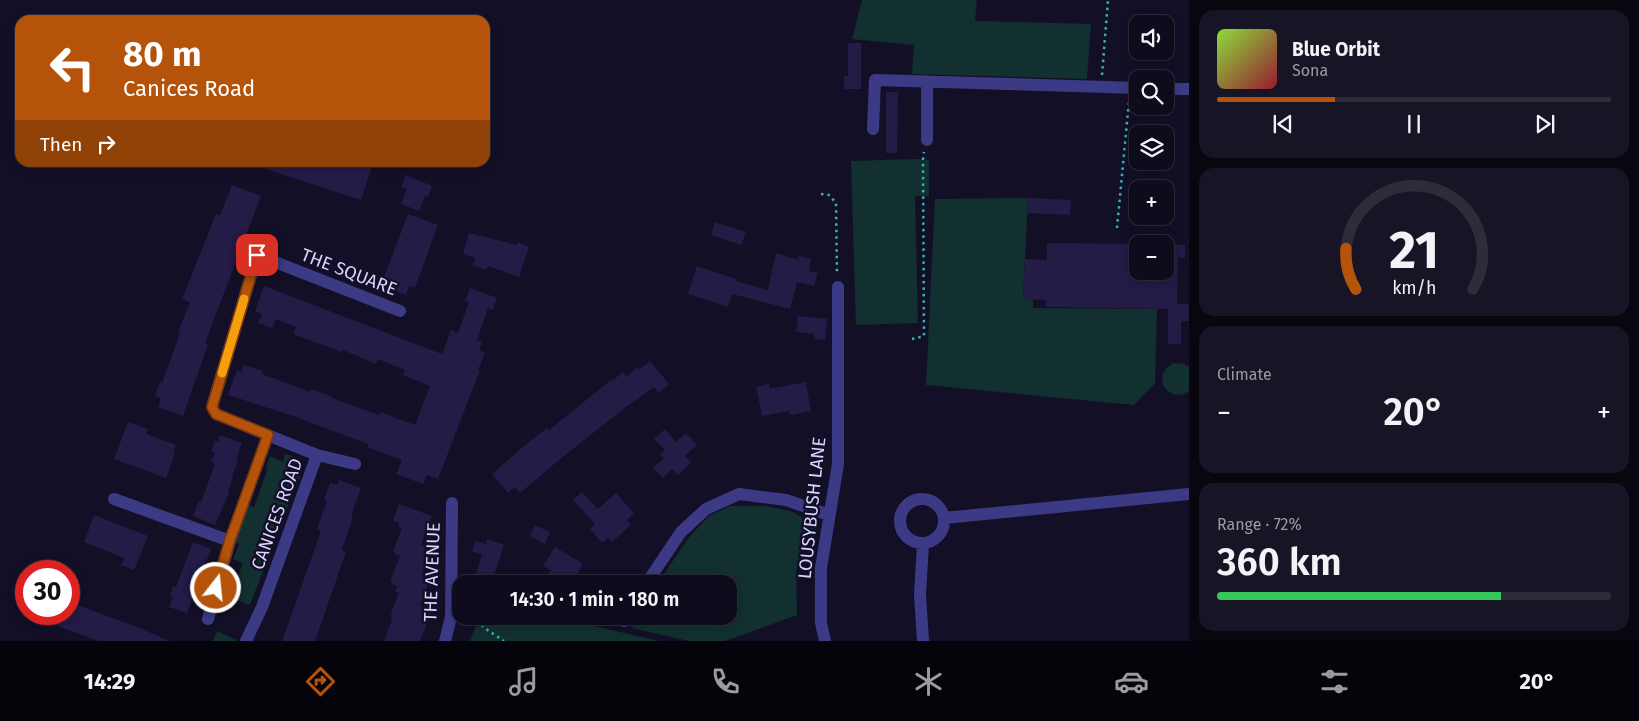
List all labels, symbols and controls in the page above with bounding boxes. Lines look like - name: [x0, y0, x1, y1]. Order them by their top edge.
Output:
- map controls: [1129, 15, 1174, 280]
- button: sound: [1129, 15, 1174, 60]
- text: 80 m: [123, 33, 202, 75]
- icon: left: [40, 35, 105, 100]
- text: Blue Orbit: [1292, 38, 1380, 61]
- text: Sona: [1292, 61, 1328, 80]
- button: search: [1129, 70, 1174, 115]
- text: Canices Road: [123, 75, 255, 102]
- icon: previous: [1269, 110, 1297, 138]
- icon: pause: [1400, 110, 1428, 138]
- icon: next: [1531, 110, 1559, 138]
- button: layers: [1129, 125, 1174, 170]
- icon: right: [92, 130, 120, 158]
- text: Then: [40, 133, 82, 156]
- button: +: [1129, 180, 1174, 225]
- text: 21: [1389, 219, 1439, 282]
- pin: [236, 234, 278, 276]
- button: −: [1129, 235, 1174, 280]
- icon: arrive: [243, 241, 271, 269]
- street label: THE SQUARE: [298, 244, 400, 300]
- text: km/h: [1392, 277, 1436, 299]
- text: Climate: [1217, 365, 1272, 384]
- text: 20°: [1383, 389, 1445, 435]
- text: −: [1217, 396, 1231, 429]
- text: +: [1597, 396, 1611, 429]
- street label: LOUSYBUSH LANE: [794, 436, 830, 580]
- street label: CANICES ROAD: [247, 455, 307, 573]
- text: Range · 72%: [1217, 515, 1302, 534]
- street label: THE AVENUE: [419, 522, 445, 622]
- text: 360 km: [1217, 539, 1342, 585]
- speed limit sign: 30: [15, 560, 80, 625]
- position arrow: [189, 561, 241, 613]
- text: 14:30 · 1 min · 180 m: [510, 588, 679, 611]
- icon: directions: [303, 664, 338, 699]
- icon: music: [506, 664, 541, 699]
- icon: phone: [708, 664, 743, 699]
- icon: climate: [911, 664, 946, 699]
- icon: car: [1114, 664, 1149, 699]
- icon: filters: [1317, 664, 1352, 699]
- text: 14:29: [84, 668, 135, 695]
- text: 20°: [1519, 668, 1555, 695]

